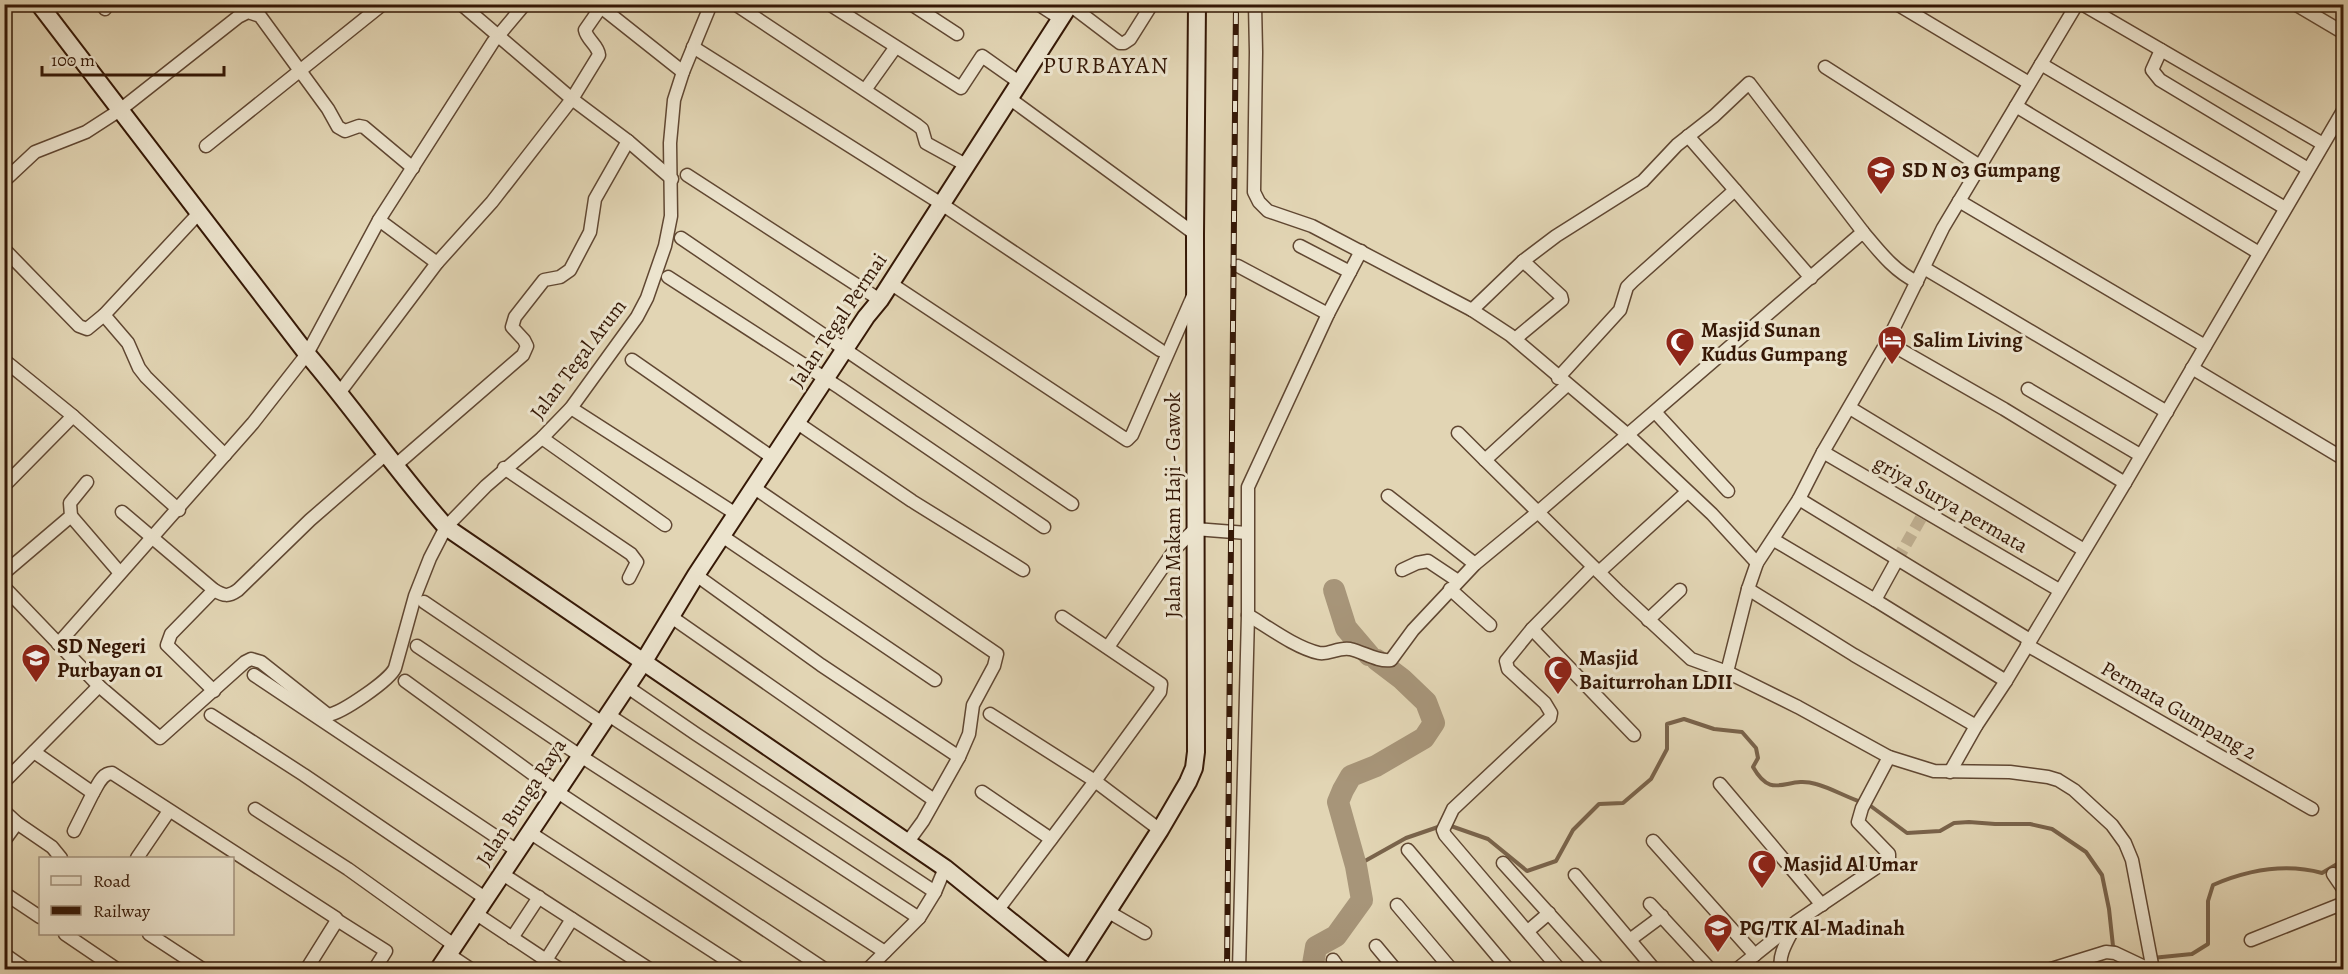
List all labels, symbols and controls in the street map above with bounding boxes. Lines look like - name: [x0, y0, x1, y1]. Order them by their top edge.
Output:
- scale bar: [42, 39, 224, 77]
- text: 100 m: [51, 48, 95, 72]
- district label: PURBAYAN: [1043, 49, 1169, 81]
- school or university icon: SD N 03 Gumpang: [1865, 154, 1897, 196]
- place label: SD N 03 Gumpang: [1902, 156, 2060, 184]
- street label: Jalan Tegal Permai: [783, 247, 893, 393]
- street label: Jalan Tegal Arum: [523, 293, 633, 425]
- place label: Masjid Sunan Kudus Gumpang: [1701, 316, 1847, 368]
- hotel icon: Salim Living: [1876, 324, 1908, 366]
- mosque icon: Masjid Sunan Kudus Gumpang: [1664, 326, 1696, 368]
- place label: Salim Living: [1913, 326, 2023, 354]
- street label: Jalan Makam Haji - Gawok: [1159, 392, 1187, 618]
- street label: griya Surya permata: [1869, 448, 2033, 560]
- place label: SD Negeri Purbayan 01: [57, 632, 163, 684]
- school or university icon: SD Negeri Purbayan 01: [20, 642, 52, 684]
- place label: Masjid Baiturrohan LDII: [1579, 644, 1733, 696]
- mosque icon: Masjid Baiturrohan LDII: [1542, 654, 1574, 696]
- street label: Permata Gumpang 2: [2096, 654, 2262, 766]
- street label: Jalan Bunga Raya: [469, 733, 573, 871]
- mosque icon: Masjid Al Umar: [1746, 848, 1778, 890]
- place label: Masjid Al Umar: [1783, 850, 1918, 878]
- legend: [39, 857, 234, 935]
- text: Road: [93, 869, 131, 893]
- text: Railway: [93, 899, 151, 923]
- school or university icon: PG/TK Al-Madinah: [1702, 912, 1734, 954]
- place label: PG/TK Al-Madinah: [1739, 914, 1905, 942]

